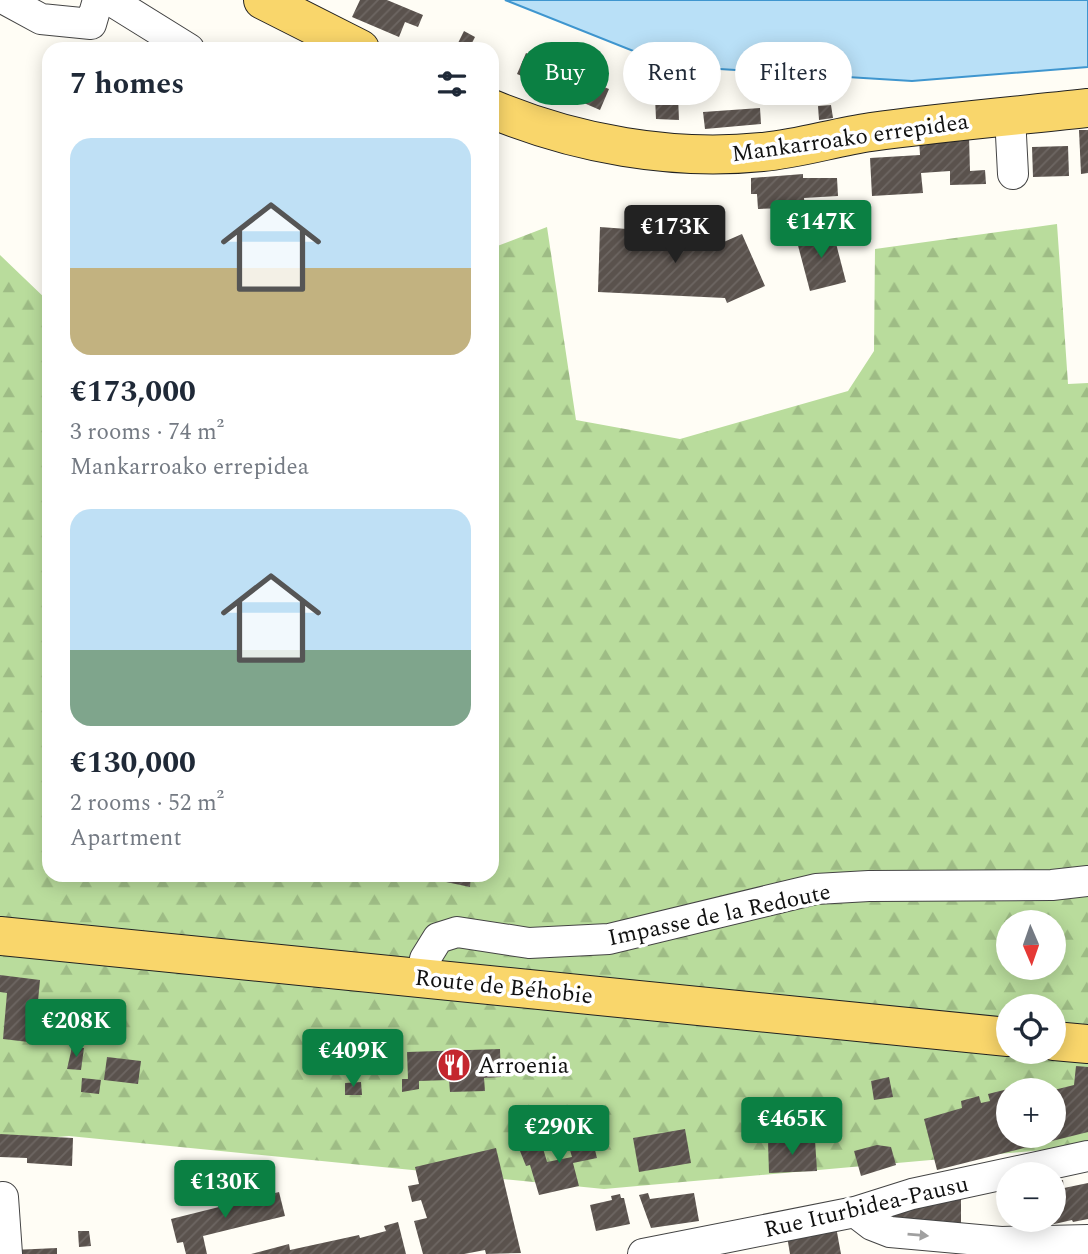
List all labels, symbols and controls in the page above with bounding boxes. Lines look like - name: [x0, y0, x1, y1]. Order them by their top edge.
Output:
- chip: Buy: [520, 42, 609, 105]
- chip: Rent: [623, 42, 721, 105]
- chip: Filters: [735, 42, 852, 105]
- text: 7 homes: [70, 61, 184, 107]
- icon: filters: [433, 65, 471, 103]
- street label: Mankarroako errepidea: [729, 105, 971, 172]
- icon: home: [208, 184, 334, 310]
- pin: €147K: [772, 201, 870, 260]
- pin: €173K: [626, 205, 724, 265]
- text: €147K: [786, 205, 856, 240]
- text: €173K: [640, 210, 710, 245]
- text: €173,000: [70, 369, 196, 415]
- text: 3 rooms · 74 m²: [70, 415, 224, 450]
- text: Mankarroako errepidea: [70, 450, 309, 485]
- icon: home: [208, 555, 334, 681]
- text: €130,000: [70, 740, 196, 786]
- text: 2 rooms · 52 m²: [70, 786, 224, 821]
- text: Apartment: [70, 821, 182, 856]
- street label: Impasse de la Redoute: [605, 875, 834, 956]
- north arrow: [996, 910, 1066, 980]
- map controls: [996, 910, 1066, 1232]
- street label: Route de Béhobie: [413, 961, 595, 1014]
- button: locate: [996, 994, 1066, 1064]
- pin: €208K: [27, 1000, 125, 1059]
- text: €208K: [41, 1004, 111, 1039]
- pin: €409K: [304, 1030, 402, 1089]
- text: €409K: [318, 1034, 388, 1069]
- restaurant icon: Arroenia: [435, 1046, 473, 1084]
- place label: Arroenia: [478, 1049, 569, 1084]
- button: +: [996, 1078, 1066, 1148]
- pin: €465K: [743, 1098, 841, 1157]
- text: €465K: [757, 1102, 827, 1137]
- pin: €290K: [510, 1106, 608, 1165]
- text: €290K: [524, 1110, 594, 1145]
- pin: €130K: [176, 1160, 274, 1220]
- button: −: [996, 1162, 1066, 1232]
- text: €130K: [190, 1165, 260, 1200]
- street label: Rue Iturbidea-Pausu: [761, 1167, 972, 1248]
- one-way arrow: [907, 1230, 929, 1241]

